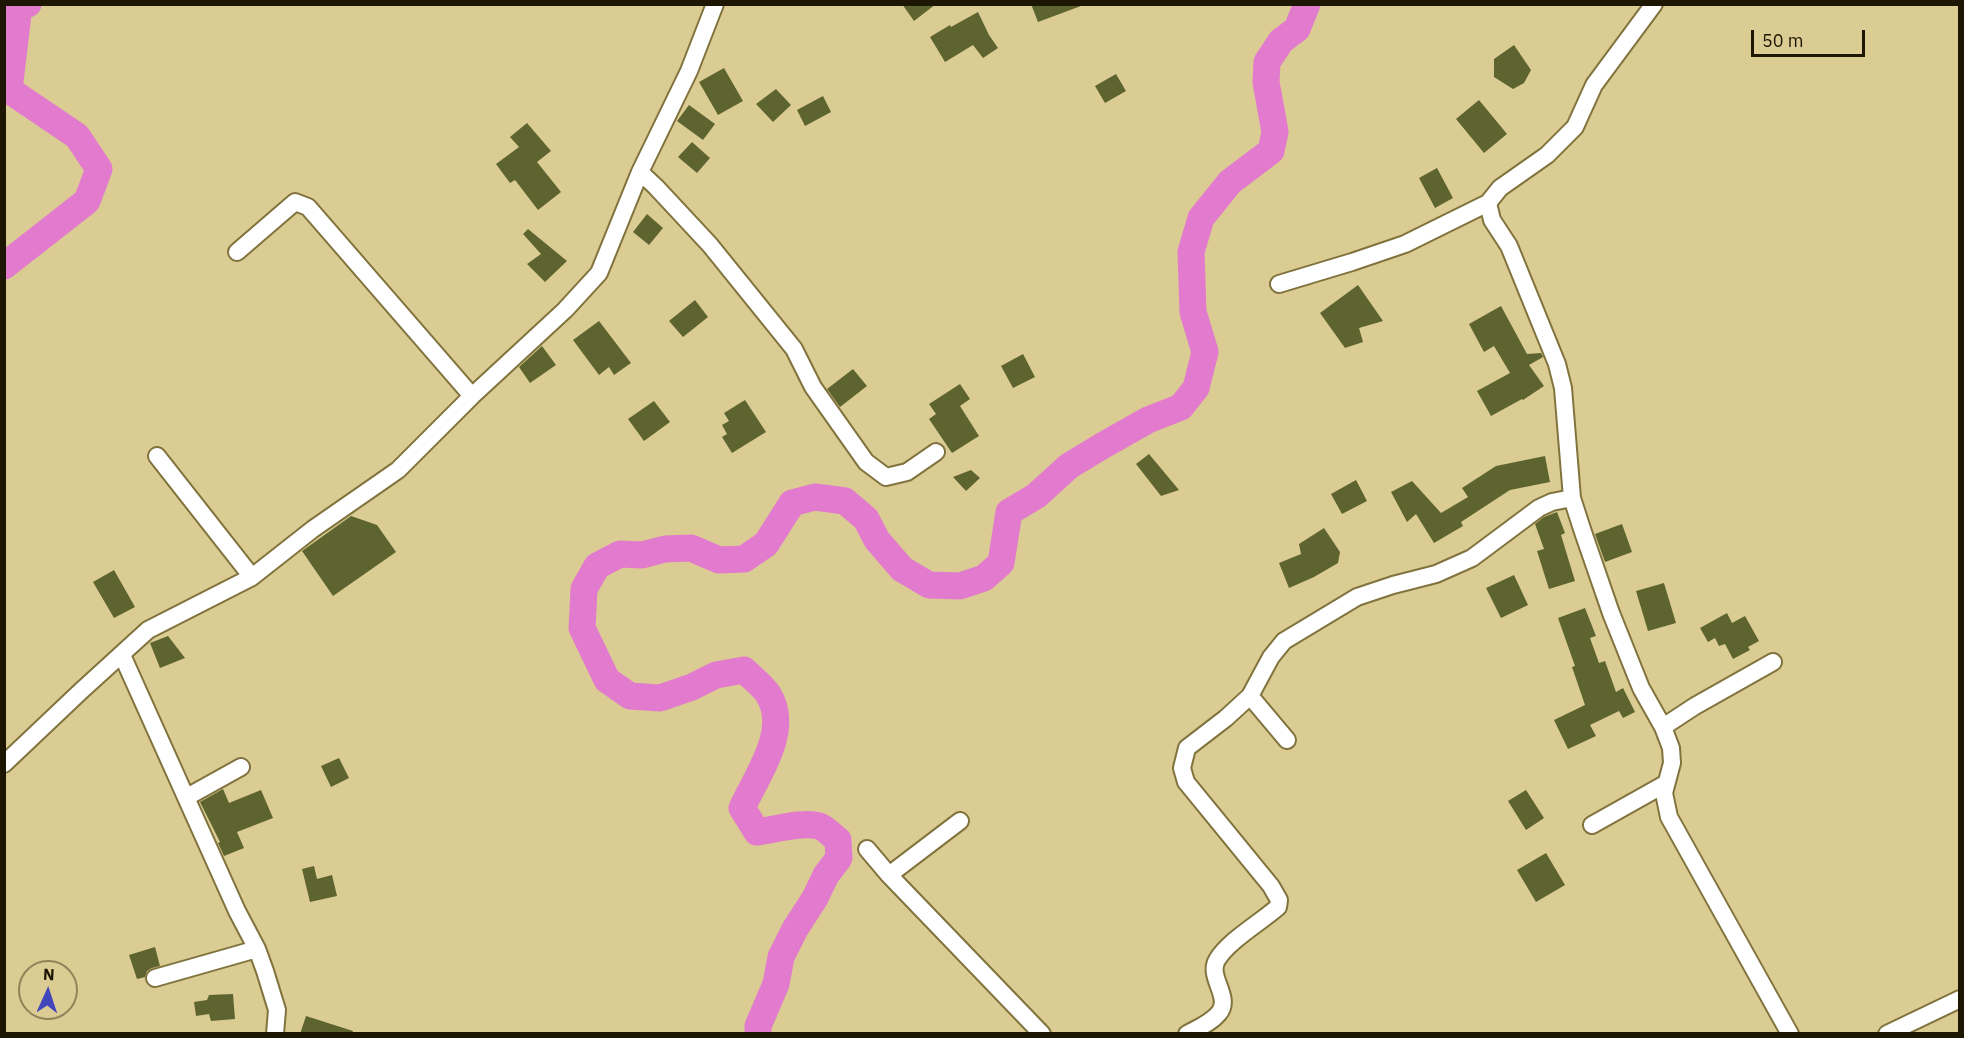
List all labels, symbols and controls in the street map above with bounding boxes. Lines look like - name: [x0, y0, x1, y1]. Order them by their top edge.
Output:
- scale bar: [1754, 18, 1868, 56]
- text: 50 m: [1762, 29, 1804, 52]
- north arrow: [18, 960, 78, 1020]
- text: N: [43, 964, 55, 984]

